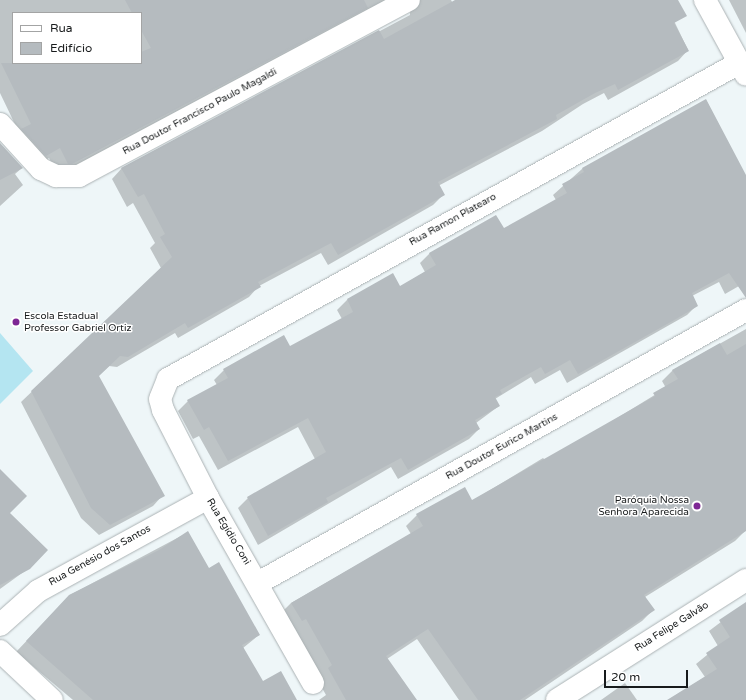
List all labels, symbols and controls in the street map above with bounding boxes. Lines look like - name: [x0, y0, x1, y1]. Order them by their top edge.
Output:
- legend: [12, 12, 142, 64]
- text: Rua: [50, 21, 73, 35]
- text: Edifício: [50, 41, 92, 55]
- street label: Rua Doutor Francisco Paulo Magaldi: [121, 66, 279, 158]
- street label: Rua Ramon Platearo: [407, 191, 499, 249]
- place label: Escola Estadual Professor Gabriel Ortiz: [24, 310, 131, 334]
- marker: Escola Estadual Professor Gabriel Ortiz: [11, 317, 21, 327]
- street label: Rua Doutor Eurico Martins: [444, 411, 560, 483]
- place label: Paróquia Nossa Senhora Aparecida: [598, 494, 689, 518]
- street label: Rua Egídio Coni: [203, 497, 253, 567]
- marker: Paróquia Nossa Senhora Aparecida: [692, 501, 702, 511]
- street label: Rua Genésio dos Santos: [47, 523, 153, 589]
- street label: Rua Felipe Galvão: [633, 599, 711, 655]
- scale bar: [606, 662, 690, 688]
- text: 20 m: [611, 670, 640, 684]

